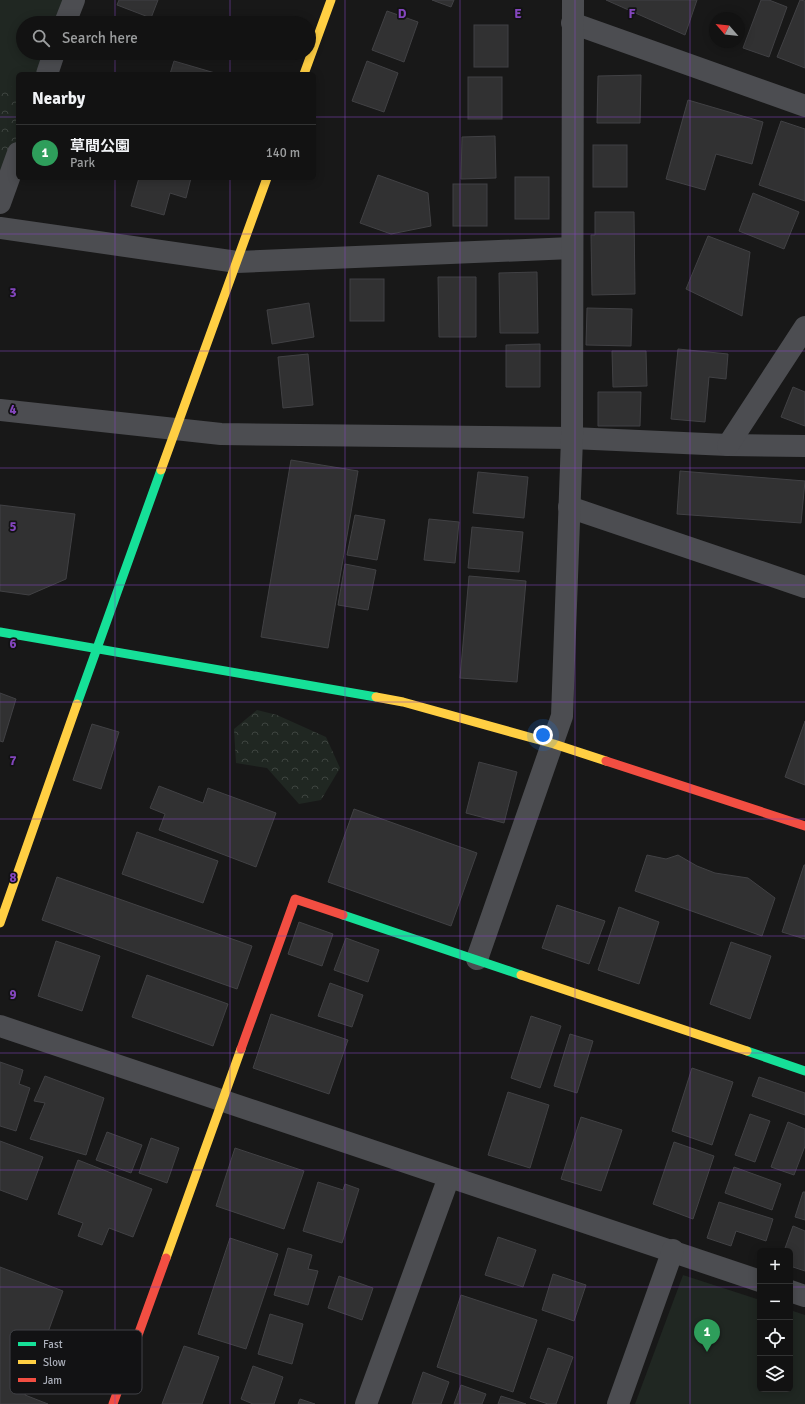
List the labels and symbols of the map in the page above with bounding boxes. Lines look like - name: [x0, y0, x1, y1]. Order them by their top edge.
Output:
- text: D: [398, 6, 407, 22]
- text: E: [514, 6, 522, 22]
- text: F: [629, 6, 636, 22]
- north arrow: [709, 12, 745, 48]
- text: 3: [9, 285, 17, 301]
- text: 4: [9, 402, 17, 418]
- text: 5: [9, 519, 17, 535]
- text: 6: [9, 636, 17, 652]
- your location: [533, 725, 553, 745]
- text: 7: [9, 753, 17, 769]
- text: 8: [9, 870, 17, 886]
- text: 9: [9, 987, 17, 1003]
- pin: 1: [694, 1319, 720, 1352]
- legend: [10, 1330, 142, 1394]
- text: Fast: [43, 1338, 63, 1351]
- text: Slow: [43, 1356, 66, 1369]
- text: Jam: [43, 1374, 62, 1387]

